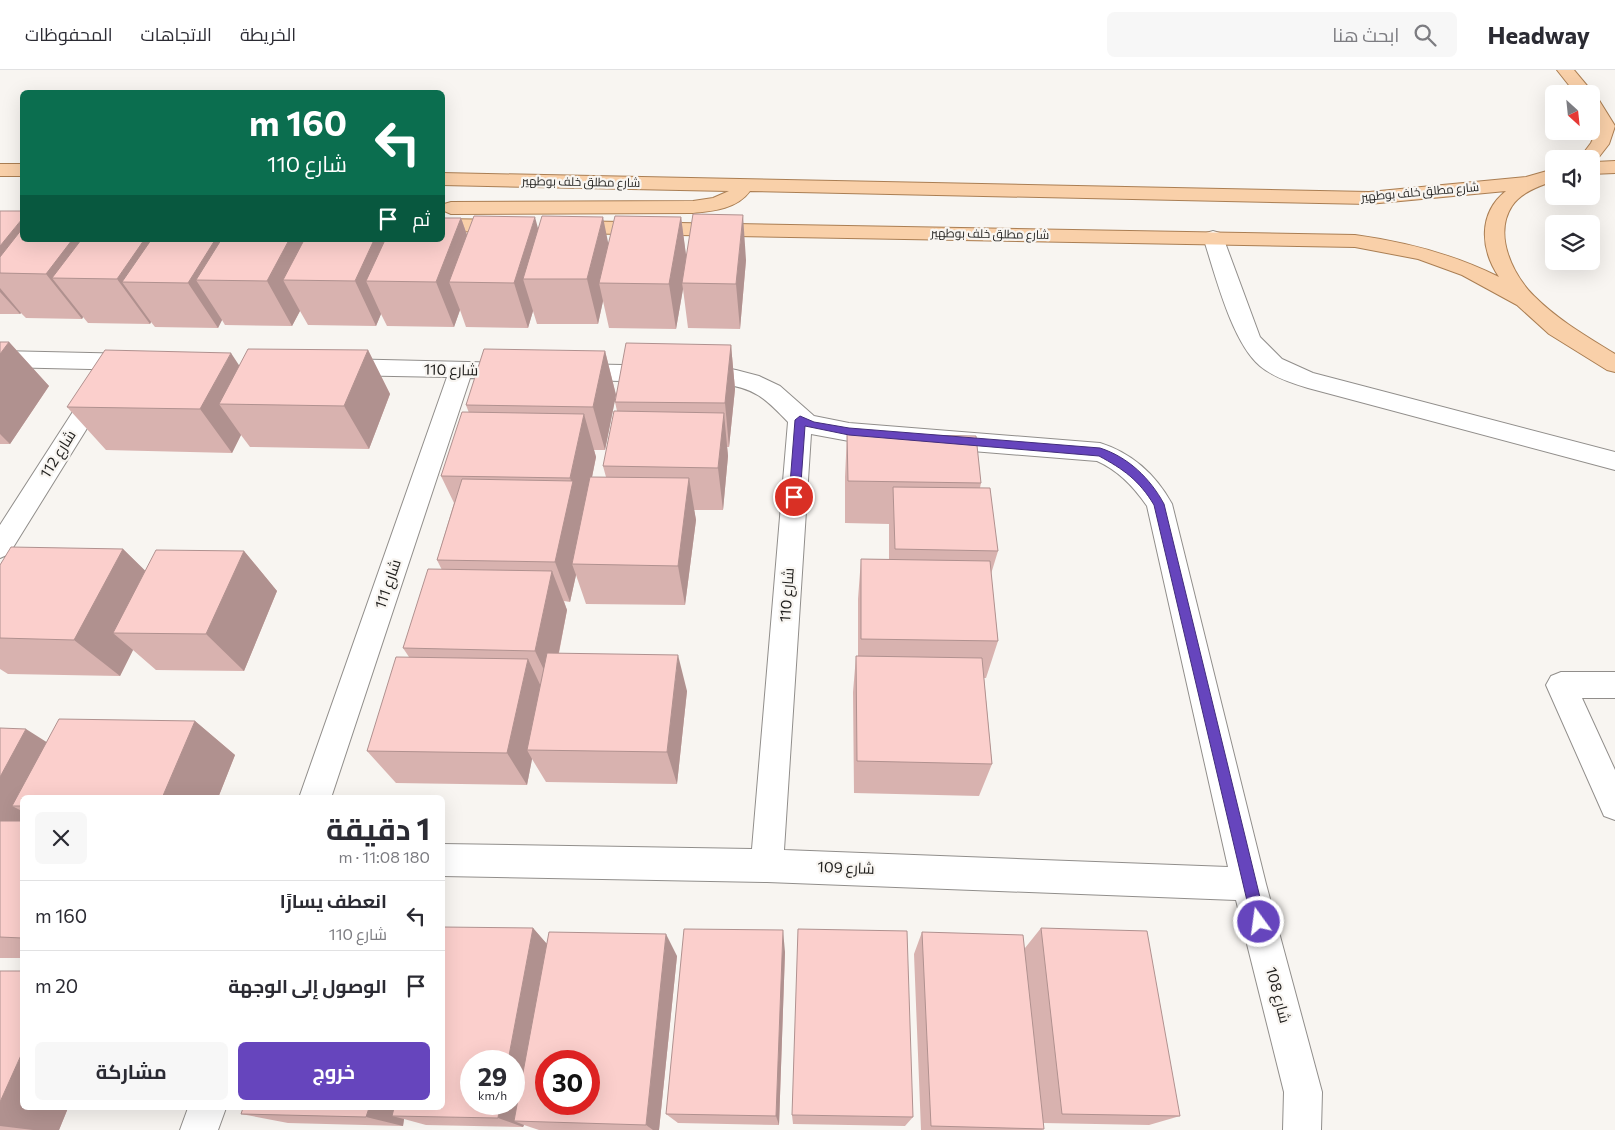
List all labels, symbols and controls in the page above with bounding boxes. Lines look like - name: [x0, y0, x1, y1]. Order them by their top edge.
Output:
- search box: [1107, 12, 1457, 57]
- text: Headway: [1487, 20, 1590, 49]
- icon: search: [1411, 21, 1439, 49]
- text: المحفوظات: [25, 23, 113, 45]
- text: الاتجاهات: [141, 23, 212, 45]
- text: الخريطة: [240, 23, 296, 45]
- text: ابحث هنا: [1332, 23, 1399, 46]
- north arrow: [1545, 85, 1600, 140]
- map controls: [1545, 85, 1600, 270]
- text: 160 m: [249, 100, 347, 143]
- icon: left: [365, 110, 430, 175]
- text: شارع 110: [267, 150, 347, 177]
- button: sound: [1545, 150, 1600, 205]
- street label: شارع مطلق خلف بوطهير: [521, 173, 640, 191]
- street label: شارع مطلق خلف بوطهير: [1359, 179, 1480, 205]
- icon: arrive: [374, 205, 402, 233]
- text: ثم: [412, 207, 430, 230]
- button: layers: [1545, 215, 1600, 270]
- street label: شارع مطلق خلف بوطهير: [930, 225, 1049, 243]
- street label: شارع 110: [424, 360, 478, 381]
- street label: شارع 112: [35, 426, 81, 482]
- pin: [773, 476, 815, 518]
- icon: arrive: [780, 483, 808, 511]
- street label: شارع 111: [370, 557, 407, 612]
- street label: شارع 110: [775, 567, 800, 623]
- text: 1 دقيقة: [326, 809, 430, 846]
- button: close: [35, 812, 87, 864]
- text: 180 m · 11:08: [338, 847, 430, 866]
- street label: شارع 109: [817, 857, 875, 880]
- text: انعطف يسارًا: [280, 889, 387, 912]
- position arrow: [1232, 895, 1284, 947]
- icon: left: [402, 902, 430, 930]
- text: 160 m: [35, 904, 87, 927]
- text: شارع 110: [329, 924, 387, 943]
- street label: شارع 108: [1260, 965, 1295, 1025]
- icon: arrive: [402, 972, 430, 1000]
- text: 20 m: [35, 974, 78, 997]
- text: الوصول إلى الوجهة: [228, 974, 387, 997]
- button: مشاركة: [35, 1042, 228, 1100]
- button: خروج: [238, 1042, 430, 1100]
- speed limit sign: 30: [535, 1050, 600, 1115]
- text: 29: [478, 1061, 507, 1091]
- text: km/h: [478, 1088, 507, 1102]

